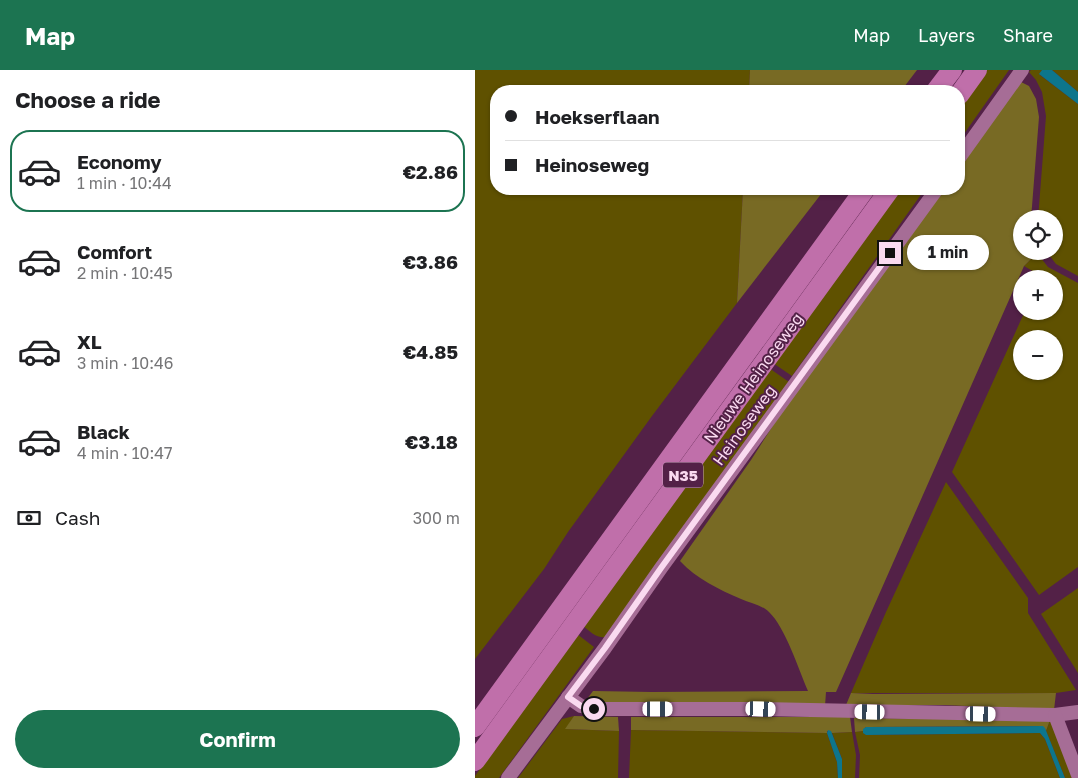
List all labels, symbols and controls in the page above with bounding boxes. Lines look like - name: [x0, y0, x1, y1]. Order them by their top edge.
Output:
- text: Map: [25, 21, 75, 50]
- text: Map: [853, 24, 890, 46]
- text: Layers: [918, 24, 975, 46]
- text: Share: [1003, 24, 1053, 46]
- text: Choose a ride: [15, 86, 161, 113]
- text: Hoekserflaan: [535, 105, 659, 128]
- icon: car: [17, 149, 62, 194]
- text: Economy: [77, 150, 162, 173]
- text: Heinoseweg: [535, 153, 649, 176]
- text: €2.86: [403, 160, 458, 183]
- text: 1 min · 10:44: [77, 173, 172, 193]
- map controls: [1013, 210, 1063, 380]
- button: locate: [1013, 210, 1063, 260]
- callout: 1 min: [907, 236, 990, 270]
- icon: car: [17, 239, 62, 284]
- text: Comfort: [77, 240, 152, 263]
- route end: [879, 242, 901, 264]
- text: 1 min: [928, 242, 968, 262]
- text: €3.86: [403, 250, 458, 273]
- text: 2 min · 10:45: [77, 263, 173, 283]
- button: +: [1013, 270, 1063, 320]
- street label: Nieuwe Heinoseweg: [699, 309, 807, 447]
- icon: car: [17, 329, 62, 374]
- text: XL: [77, 330, 102, 353]
- button: −: [1013, 330, 1063, 380]
- text: €4.85: [403, 340, 458, 363]
- text: 3 min · 10:46: [77, 353, 173, 373]
- street label: Heinoseweg: [708, 381, 780, 469]
- icon: car: [17, 419, 62, 464]
- text: Black: [77, 420, 130, 443]
- text: €3.18: [405, 430, 458, 453]
- text: 4 min · 10:47: [77, 443, 173, 463]
- road number: N35: [663, 462, 703, 488]
- icon: cash: [15, 504, 43, 532]
- text: Cash: [55, 506, 100, 529]
- text: 300 m: [413, 508, 460, 528]
- route start: [583, 698, 605, 720]
- car: [745, 701, 776, 717]
- car: [643, 702, 673, 717]
- car: [854, 704, 885, 720]
- car: [965, 706, 996, 722]
- button: Confirm: [15, 710, 460, 768]

